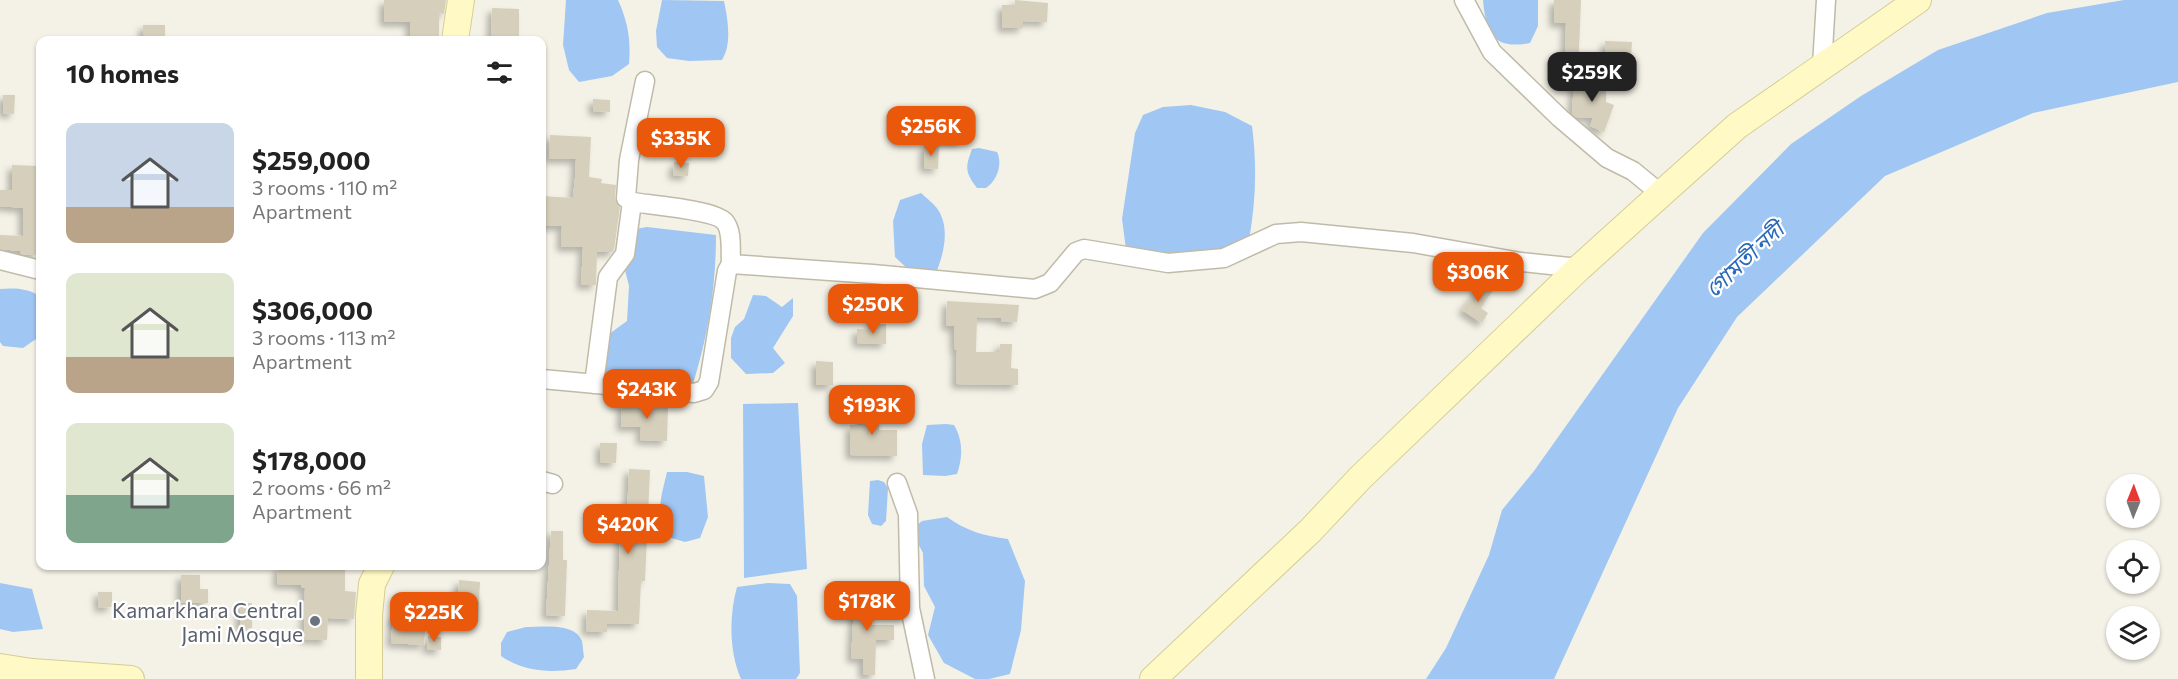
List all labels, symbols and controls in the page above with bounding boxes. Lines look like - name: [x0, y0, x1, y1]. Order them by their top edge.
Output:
- pin: $259K: [1550, 52, 1634, 103]
- icon: filters: [483, 56, 516, 89]
- text: 10 homes: [66, 57, 179, 88]
- text: $259K: [1562, 59, 1622, 83]
- pin: $256K: [889, 106, 973, 157]
- text: $256K: [901, 113, 961, 137]
- pin: $335K: [639, 118, 723, 169]
- text: $335K: [651, 125, 711, 149]
- text: $259,000: [252, 144, 371, 175]
- icon: home: [114, 147, 186, 219]
- text: 3 rooms · 110 m²: [252, 175, 397, 199]
- text: Apartment: [252, 199, 352, 223]
- water label: গোমতী নদী: [1699, 213, 1792, 302]
- pin: $306K: [1436, 252, 1520, 303]
- text: $306K: [1447, 259, 1509, 283]
- pin: $250K: [831, 284, 915, 335]
- text: $250K: [842, 291, 904, 315]
- text: $306,000: [252, 294, 373, 325]
- icon: home: [114, 297, 186, 369]
- text: 3 rooms · 113 m²: [252, 325, 396, 349]
- text: Apartment: [252, 349, 352, 373]
- pin: $243K: [605, 369, 689, 420]
- text: $243K: [617, 376, 677, 400]
- pin: $193K: [830, 385, 914, 436]
- text: $193K: [843, 392, 901, 416]
- text: $178,000: [252, 444, 367, 475]
- icon: home: [114, 447, 186, 519]
- north arrow: [2106, 474, 2160, 528]
- map controls: [2106, 474, 2160, 660]
- text: 2 rooms · 66 m²: [252, 475, 391, 499]
- text: Apartment: [252, 499, 352, 523]
- pin: $420K: [586, 504, 670, 555]
- text: $420K: [597, 511, 659, 535]
- button: locate: [2106, 540, 2160, 594]
- pin: $178K: [825, 581, 909, 632]
- text: $178K: [838, 588, 896, 612]
- pin: $225K: [392, 592, 476, 643]
- place label: Kamarkhara Central Jami Mosque: [112, 597, 303, 646]
- text: $225K: [404, 599, 464, 623]
- button: layers: [2106, 606, 2160, 660]
- marker: Kamarkhara Central Jami Mosque: [308, 614, 322, 628]

